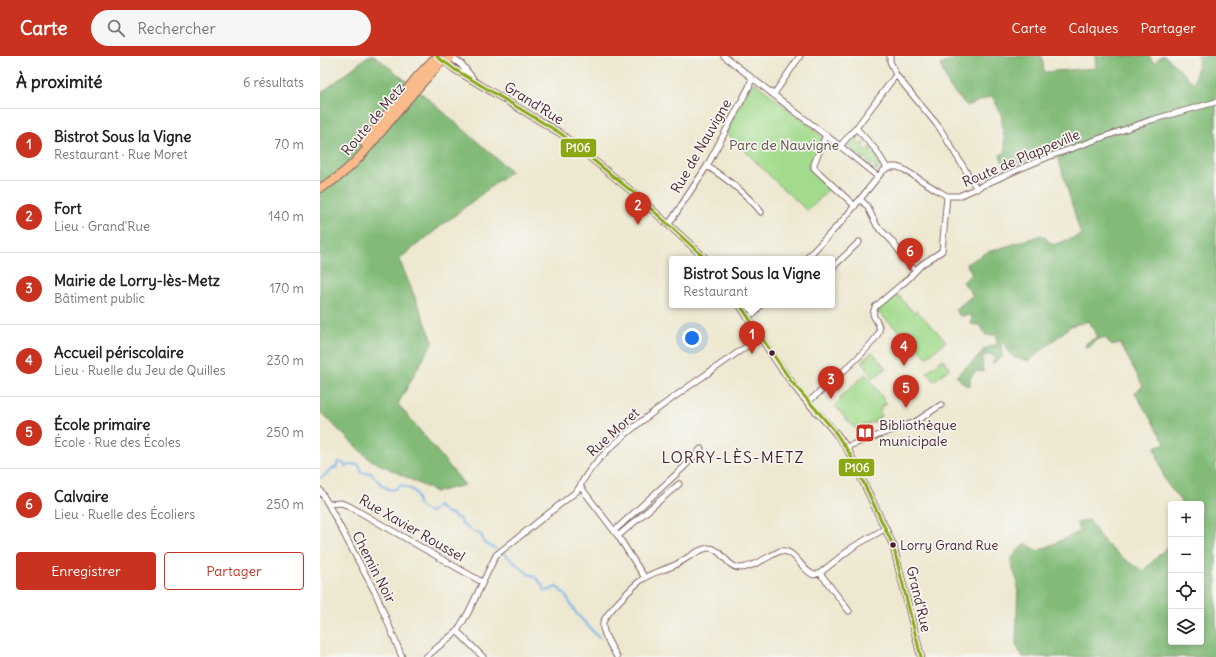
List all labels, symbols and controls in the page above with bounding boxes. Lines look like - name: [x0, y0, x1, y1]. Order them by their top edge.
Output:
- search box: [91, 10, 371, 46]
- text: Carte: [20, 16, 67, 40]
- icon: search: [105, 17, 127, 39]
- text: Rechercher: [137, 19, 216, 38]
- text: Carte: [1012, 19, 1046, 37]
- text: Calques: [1068, 19, 1118, 37]
- text: Partager: [1140, 19, 1196, 37]
- text: À proximité: [16, 71, 102, 93]
- text: 6 résultats: [243, 74, 304, 91]
- street label: Grand'Rue: [501, 78, 567, 128]
- street label: Route de Metz: [337, 79, 409, 159]
- street label: Rue de Nauvigne: [667, 96, 735, 196]
- street label: Route de Plappeville: [959, 125, 1083, 191]
- text: Bistrot Sous la Vigne: [54, 127, 191, 146]
- text: 1: [26, 136, 32, 153]
- text: 70 m: [275, 136, 304, 153]
- park label: Parc de Nauvigne: [729, 136, 839, 154]
- line badge: P106: [560, 138, 597, 158]
- text: P106: [566, 141, 590, 155]
- text: Restaurant · Rue Moret: [54, 146, 188, 163]
- pin: 2: [625, 192, 651, 225]
- text: Fort: [54, 199, 81, 218]
- text: 2: [25, 208, 33, 225]
- text: 140 m: [268, 208, 304, 225]
- text: Lieu · Grand'Rue: [54, 218, 150, 235]
- pin: 6: [897, 238, 923, 271]
- popup: [669, 256, 835, 308]
- text: Bistrot Sous la Vigne: [683, 264, 821, 283]
- text: Mairie de Lorry-lès-Metz: [54, 271, 220, 290]
- text: 3: [25, 280, 33, 297]
- text: 170 m: [269, 280, 304, 297]
- text: Restaurant: [683, 283, 748, 300]
- text: Bâtiment public: [54, 290, 145, 307]
- pin: 1: [739, 321, 765, 354]
- your location: [682, 328, 702, 348]
- pin: 4: [891, 333, 917, 366]
- text: Accueil périscolaire: [54, 343, 184, 362]
- unlabelled marker: [767, 348, 777, 358]
- text: 4: [25, 352, 33, 369]
- text: 230 m: [266, 352, 304, 369]
- text: Lieu · Ruelle du Jeu de Quilles: [54, 362, 226, 379]
- pin: 3: [818, 366, 844, 399]
- pin: 5: [893, 375, 919, 408]
- street label: Rue Moret: [583, 404, 643, 460]
- text: École primaire: [54, 415, 150, 434]
- place label: Bibliothèque municipale: [879, 416, 957, 450]
- library icon: Bibliothèque municipale: [854, 422, 876, 444]
- text: 5: [25, 424, 33, 441]
- text: 250 m: [266, 424, 304, 441]
- text: École · Rue des Écoles: [54, 434, 181, 451]
- district label: LORRY-LÈS-METZ: [661, 447, 805, 467]
- line badge: P106: [838, 458, 875, 477]
- text: P106: [845, 461, 869, 475]
- text: Calvaire: [54, 487, 109, 506]
- street label: Rue Xavier Roussel: [356, 490, 468, 566]
- text: 6: [25, 496, 33, 513]
- text: 250 m: [266, 496, 304, 513]
- map controls: [1168, 501, 1204, 645]
- button: +: [1168, 501, 1204, 537]
- text: Lieu · Ruelle des Écoliers: [54, 506, 195, 523]
- street label: Chemin Noir: [348, 528, 400, 606]
- place label: Lorry Grand Rue: [900, 537, 998, 554]
- button: −: [1168, 537, 1204, 573]
- marker: Lorry Grand Rue: [888, 540, 898, 550]
- button: Enregistrer: [16, 552, 156, 590]
- button: Partager: [164, 552, 304, 590]
- street label: Grand'Rue: [903, 564, 935, 634]
- button: locate: [1168, 573, 1204, 609]
- button: layers: [1168, 609, 1204, 645]

